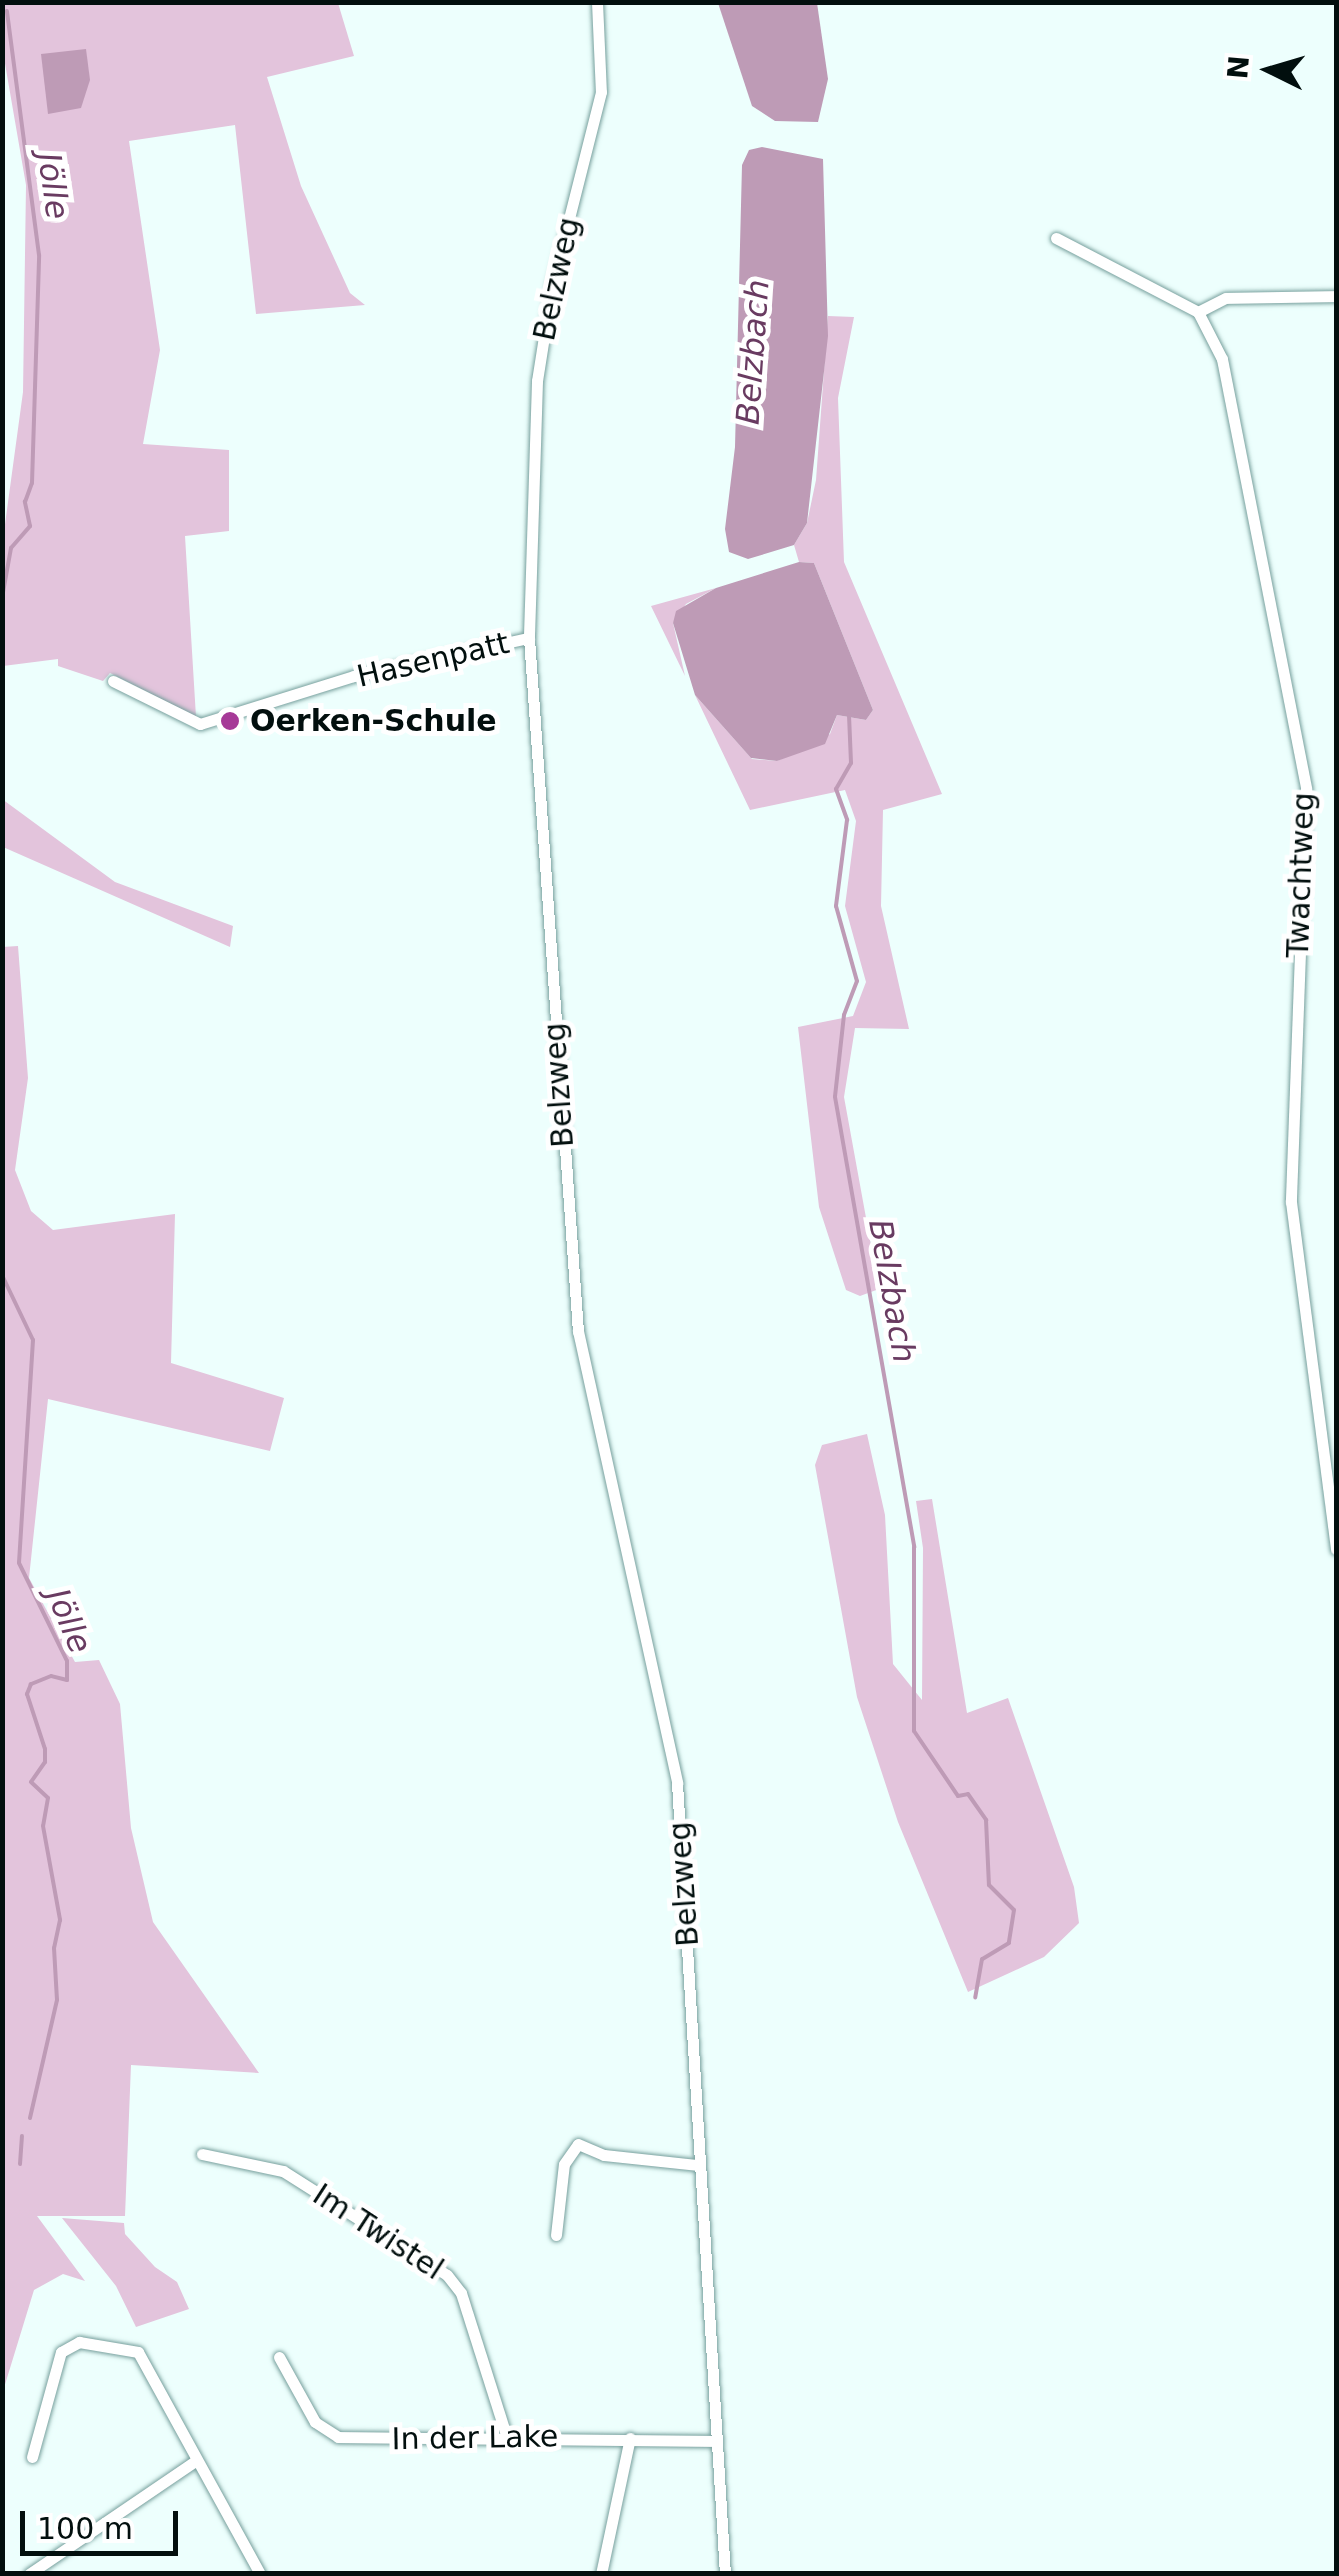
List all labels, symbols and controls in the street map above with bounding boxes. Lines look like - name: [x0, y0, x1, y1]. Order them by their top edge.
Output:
- north arrow: [1219, 20, 1319, 120]
- text: N: [1221, 54, 1256, 80]
- water label: Jölle: [29, 150, 77, 222]
- street label: Belzweg: [526, 214, 588, 344]
- water label: Belzbach: [729, 278, 777, 426]
- street label: Hasenpatt: [353, 625, 513, 695]
- place label: Oerken-Schule: [250, 703, 497, 739]
- marker: Oerken-Schule: [219, 710, 241, 732]
- street label: Twachtweg: [1280, 792, 1322, 958]
- street label: Belzweg: [537, 1021, 581, 1149]
- water label: Belzbach: [860, 1216, 924, 1366]
- water label: Jölle: [38, 1583, 100, 1659]
- street label: Belzweg: [662, 1820, 706, 1948]
- street label: Im Twistel: [306, 2177, 450, 2287]
- street label: In der Lake: [391, 2419, 559, 2457]
- scale bar: [25, 2491, 182, 2553]
- text: 100 m: [37, 2511, 133, 2546]

